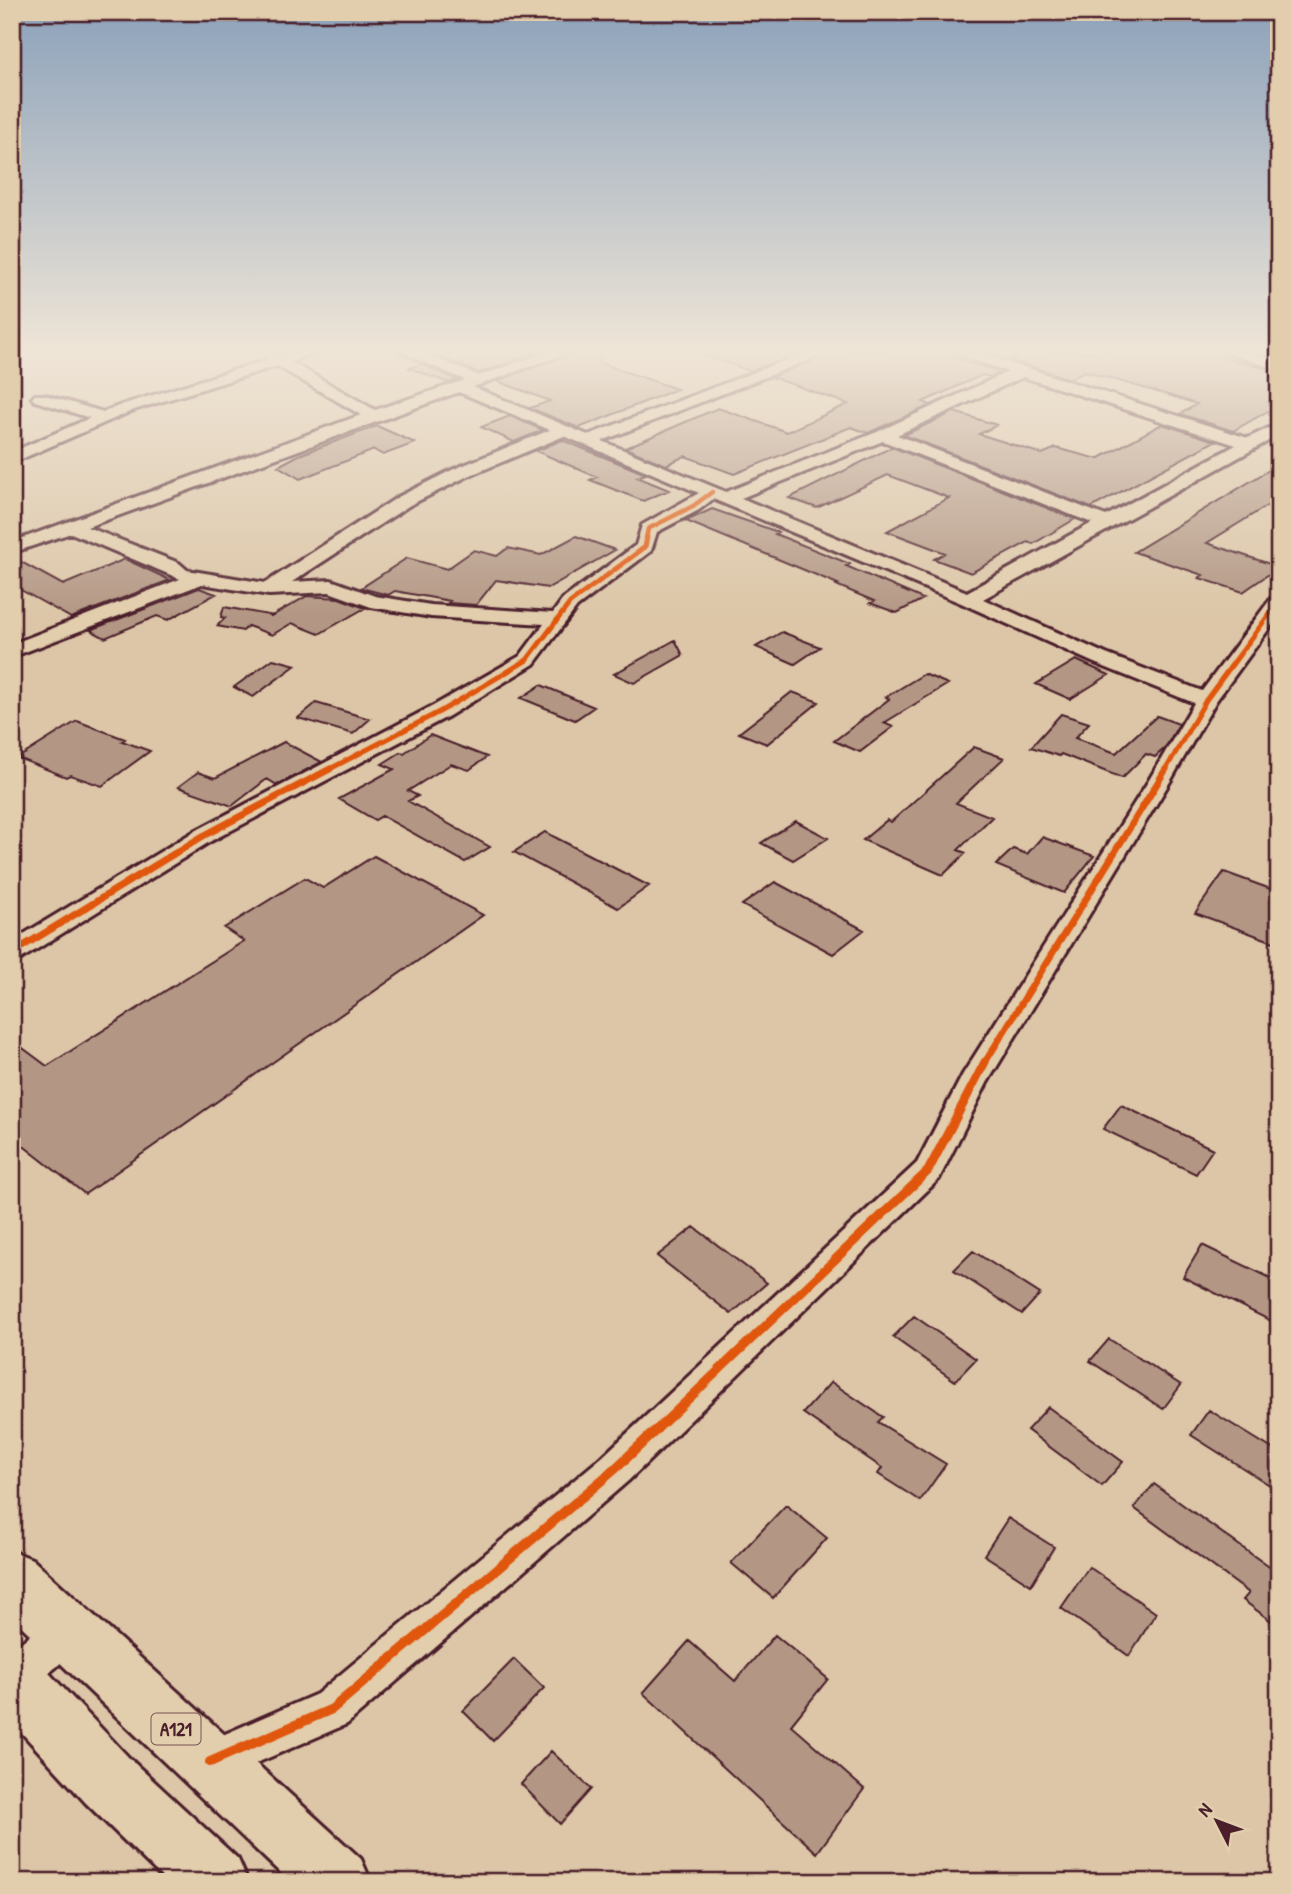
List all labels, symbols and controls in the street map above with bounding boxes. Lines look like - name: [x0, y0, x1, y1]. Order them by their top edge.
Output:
- road number: A121: [152, 1714, 200, 1744]
- north arrow: [1182, 1786, 1252, 1856]
- text: N: [1191, 1797, 1217, 1822]

